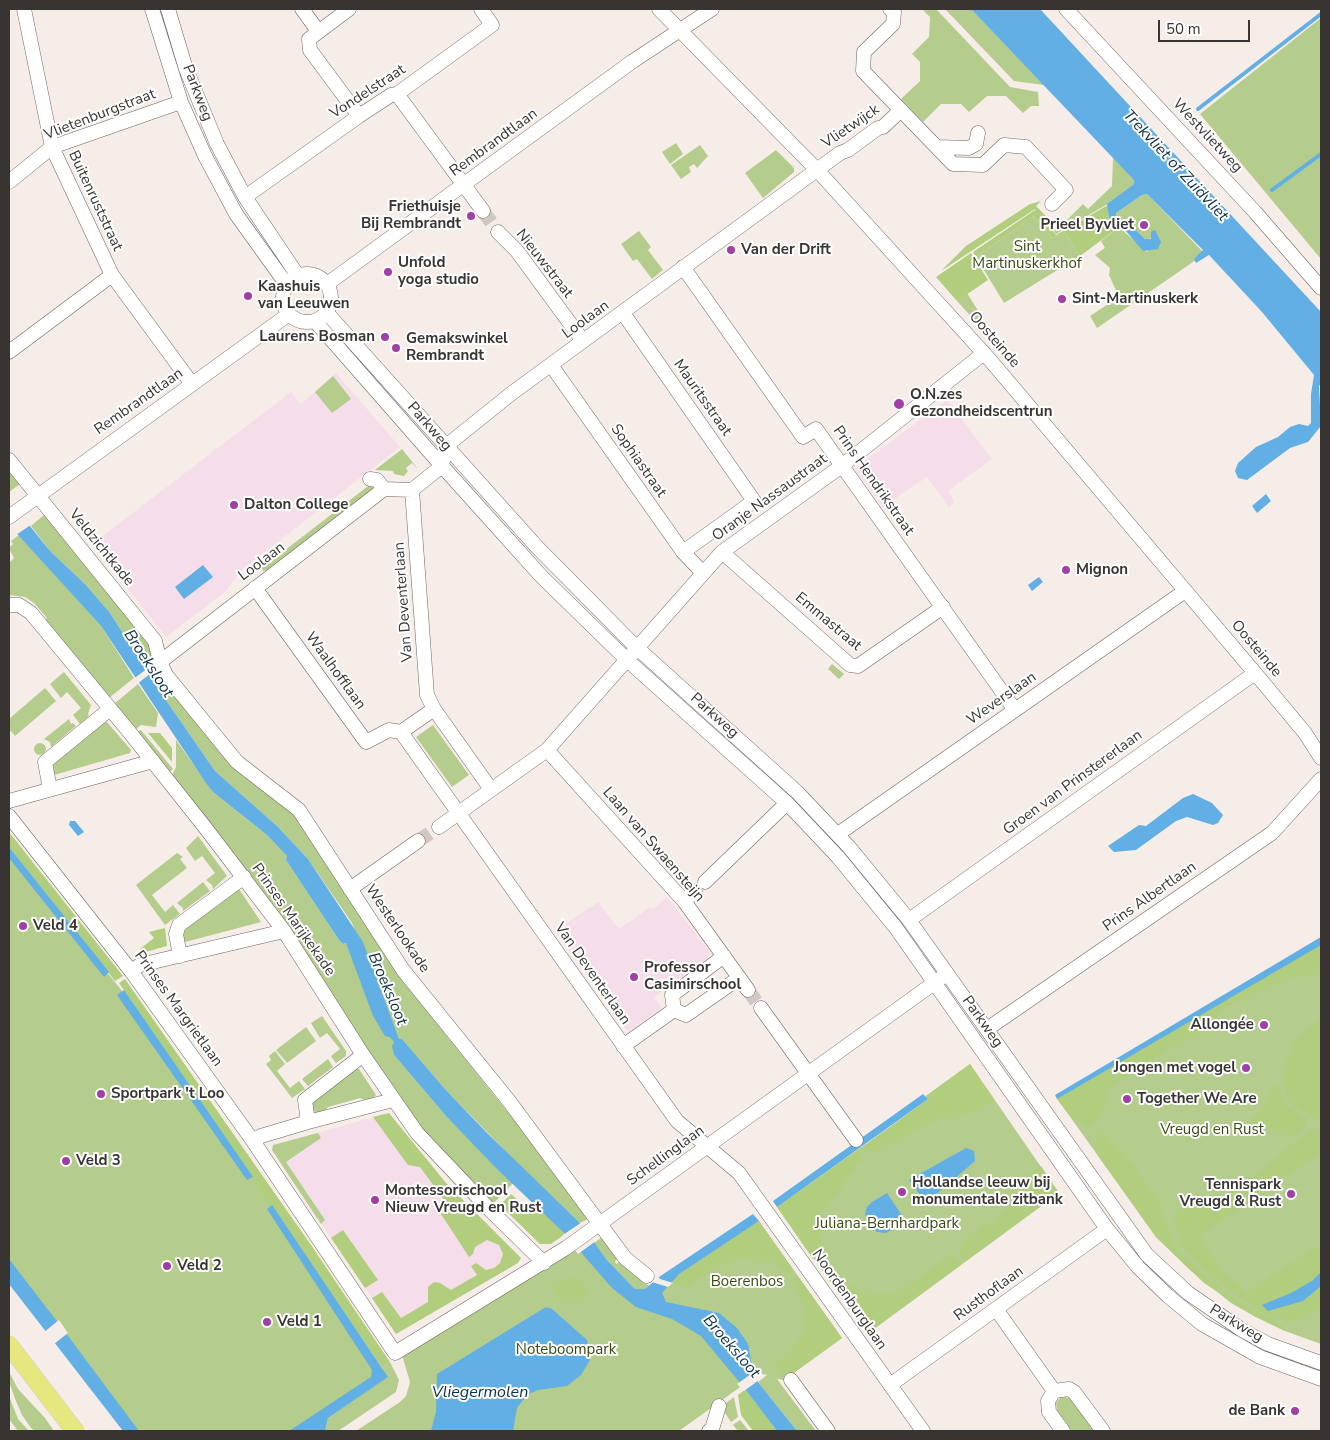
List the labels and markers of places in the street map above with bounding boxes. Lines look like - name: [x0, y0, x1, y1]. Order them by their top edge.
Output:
- place label: Friethuisje Bij Rembrandt: [361, 198, 461, 233]
- marker: Friethuisje Bij Rembrandt: [465, 210, 477, 222]
- place label: Prieel Byvliet: [1040, 216, 1134, 234]
- marker: Prieel Byvliet: [1138, 219, 1150, 231]
- place label: Van der Drift: [741, 241, 831, 259]
- marker: Van der Drift: [725, 244, 737, 256]
- place label: Unfold yoga studio: [398, 254, 479, 289]
- marker: Unfold yoga studio: [382, 266, 394, 278]
- place label: Kaashuis van Leeuwen: [258, 278, 350, 313]
- marker: Kaashuis van Leeuwen: [242, 290, 254, 302]
- place label: Sint-Martinuskerk: [1072, 290, 1198, 308]
- marker: Sint-Martinuskerk: [1056, 293, 1068, 305]
- place label: Laurens Bosman: [259, 328, 375, 346]
- place label: Gemakswinkel Rembrandt: [406, 330, 508, 365]
- marker: Laurens Bosman: [379, 331, 391, 343]
- marker: Gemakswinkel Rembrandt: [390, 342, 402, 354]
- place label: O.N.zes Gezondheidscentrun: [910, 386, 1052, 421]
- marker: O.N.zes Gezondheidscentrun: [892, 397, 906, 411]
- place label: Dalton College: [244, 496, 348, 514]
- marker: Dalton College: [228, 499, 240, 511]
- place label: Mignon: [1076, 561, 1128, 579]
- marker: Mignon: [1060, 564, 1072, 576]
- place label: Veld 4: [33, 917, 78, 935]
- marker: Veld 4: [17, 920, 29, 932]
- place label: Professor Casimirschool: [644, 959, 741, 994]
- marker: Professor Casimirschool: [628, 971, 640, 983]
- place label: Allongée: [1191, 1016, 1254, 1034]
- marker: Allongée: [1258, 1019, 1270, 1031]
- place label: Jongen met vogel: [1114, 1059, 1236, 1077]
- marker: Jongen met vogel: [1240, 1062, 1252, 1074]
- place label: Sportpark 't Loo: [111, 1085, 224, 1103]
- marker: Sportpark 't Loo: [95, 1088, 107, 1100]
- place label: Together We Are: [1137, 1090, 1257, 1108]
- marker: Together We Are: [1121, 1093, 1133, 1105]
- place label: Veld 3: [76, 1152, 121, 1170]
- marker: Veld 3: [60, 1155, 72, 1167]
- place label: Hollandse leeuw bij monumentale zitbank: [912, 1174, 1063, 1209]
- place label: Tennispark Vreugd & Rust: [1180, 1176, 1281, 1211]
- place label: Montessorischool Nieuw Vreugd en Rust: [385, 1182, 541, 1217]
- marker: Hollandse leeuw bij monumentale zitbank: [896, 1186, 908, 1198]
- marker: Tennispark Vreugd & Rust: [1285, 1188, 1297, 1200]
- marker: Montessorischool Nieuw Vreugd en Rust: [369, 1194, 381, 1206]
- place label: Veld 2: [177, 1257, 222, 1275]
- marker: Veld 2: [161, 1260, 173, 1272]
- place label: Veld 1: [277, 1313, 322, 1331]
- marker: Veld 1: [261, 1316, 273, 1328]
- place label: de Bank: [1228, 1402, 1285, 1420]
- marker: de Bank: [1289, 1405, 1301, 1417]

